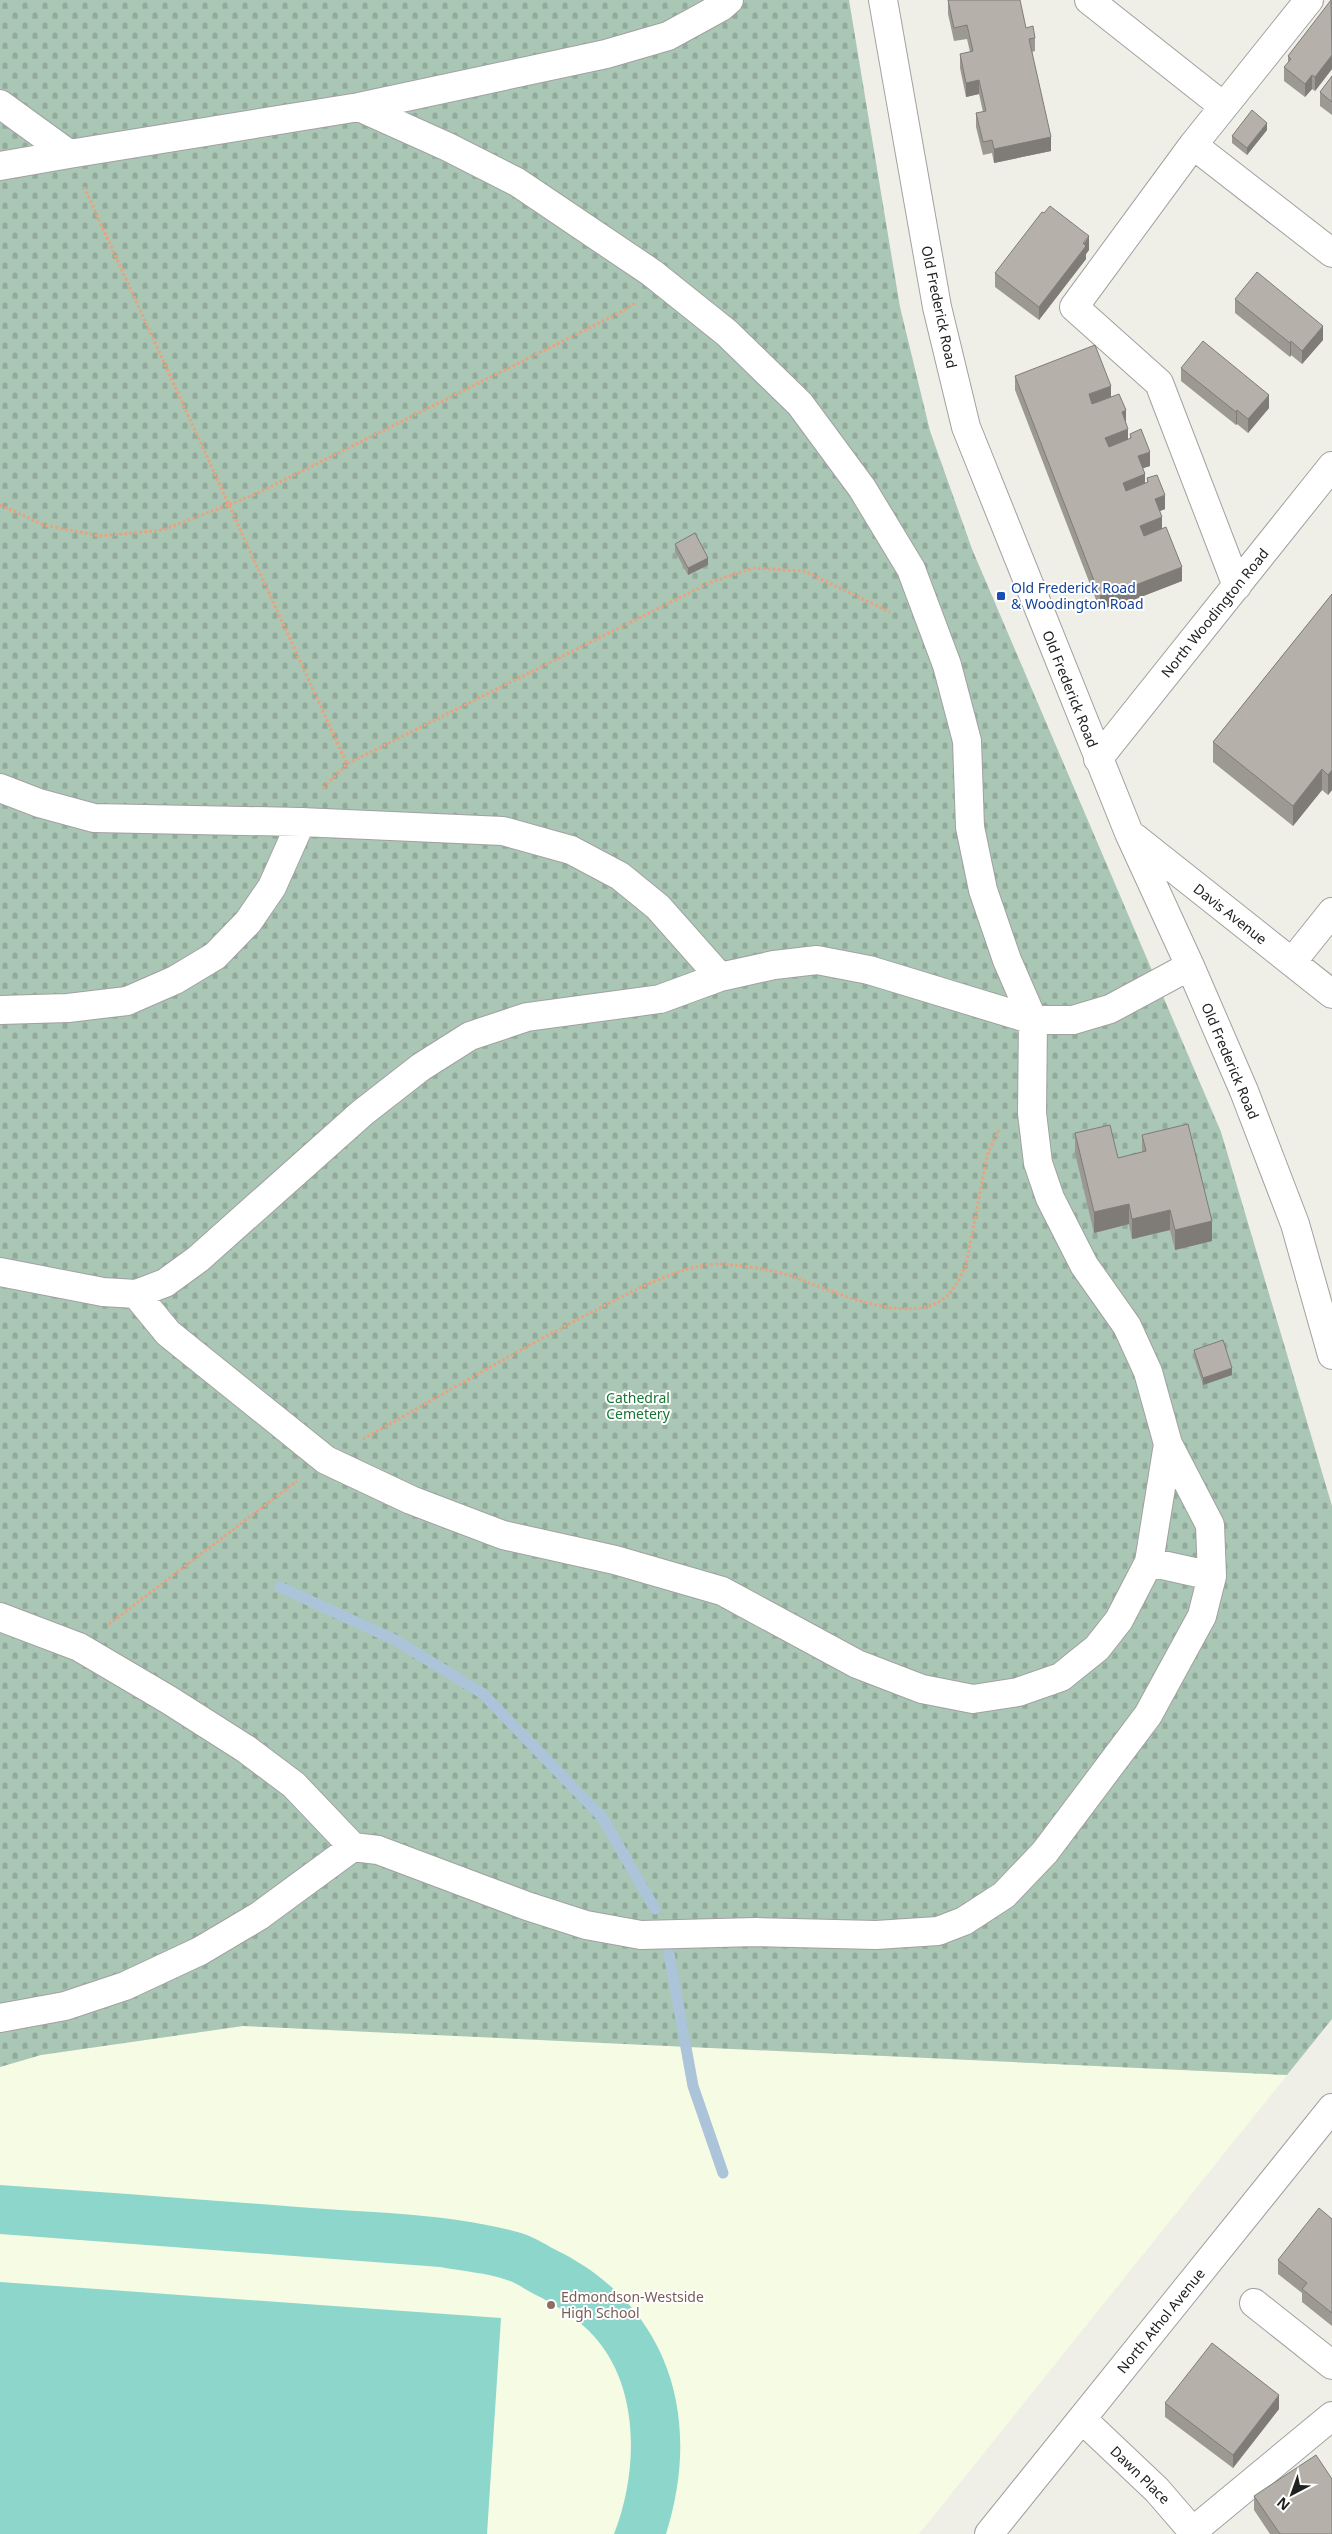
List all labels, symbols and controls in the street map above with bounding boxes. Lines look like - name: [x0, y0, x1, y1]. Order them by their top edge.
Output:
- street label: Old Frederick Road: [917, 244, 962, 370]
- street label: North Woodington Road: [1157, 544, 1273, 681]
- place label: Old Frederick Road & Woodington Road: [1011, 578, 1144, 613]
- marker: Old Frederick Road & Woodington Road: [995, 590, 1007, 602]
- street label: Old Frederick Road: [1038, 627, 1103, 750]
- street label: Davis Avenue: [1190, 879, 1271, 948]
- street label: Old Frederick Road: [1197, 1000, 1264, 1122]
- park label: Cathedral Cemetery: [606, 1388, 671, 1423]
- street label: North Athol Avenue: [1112, 2264, 1209, 2377]
- place label: Edmondson-Westside High School: [561, 2287, 704, 2322]
- marker: Edmondson-Westside High School: [545, 2299, 557, 2311]
- street label: Dawn Place: [1106, 2441, 1174, 2508]
- north arrow: [1267, 2469, 1317, 2519]
- text: N: [1273, 2493, 1294, 2515]

